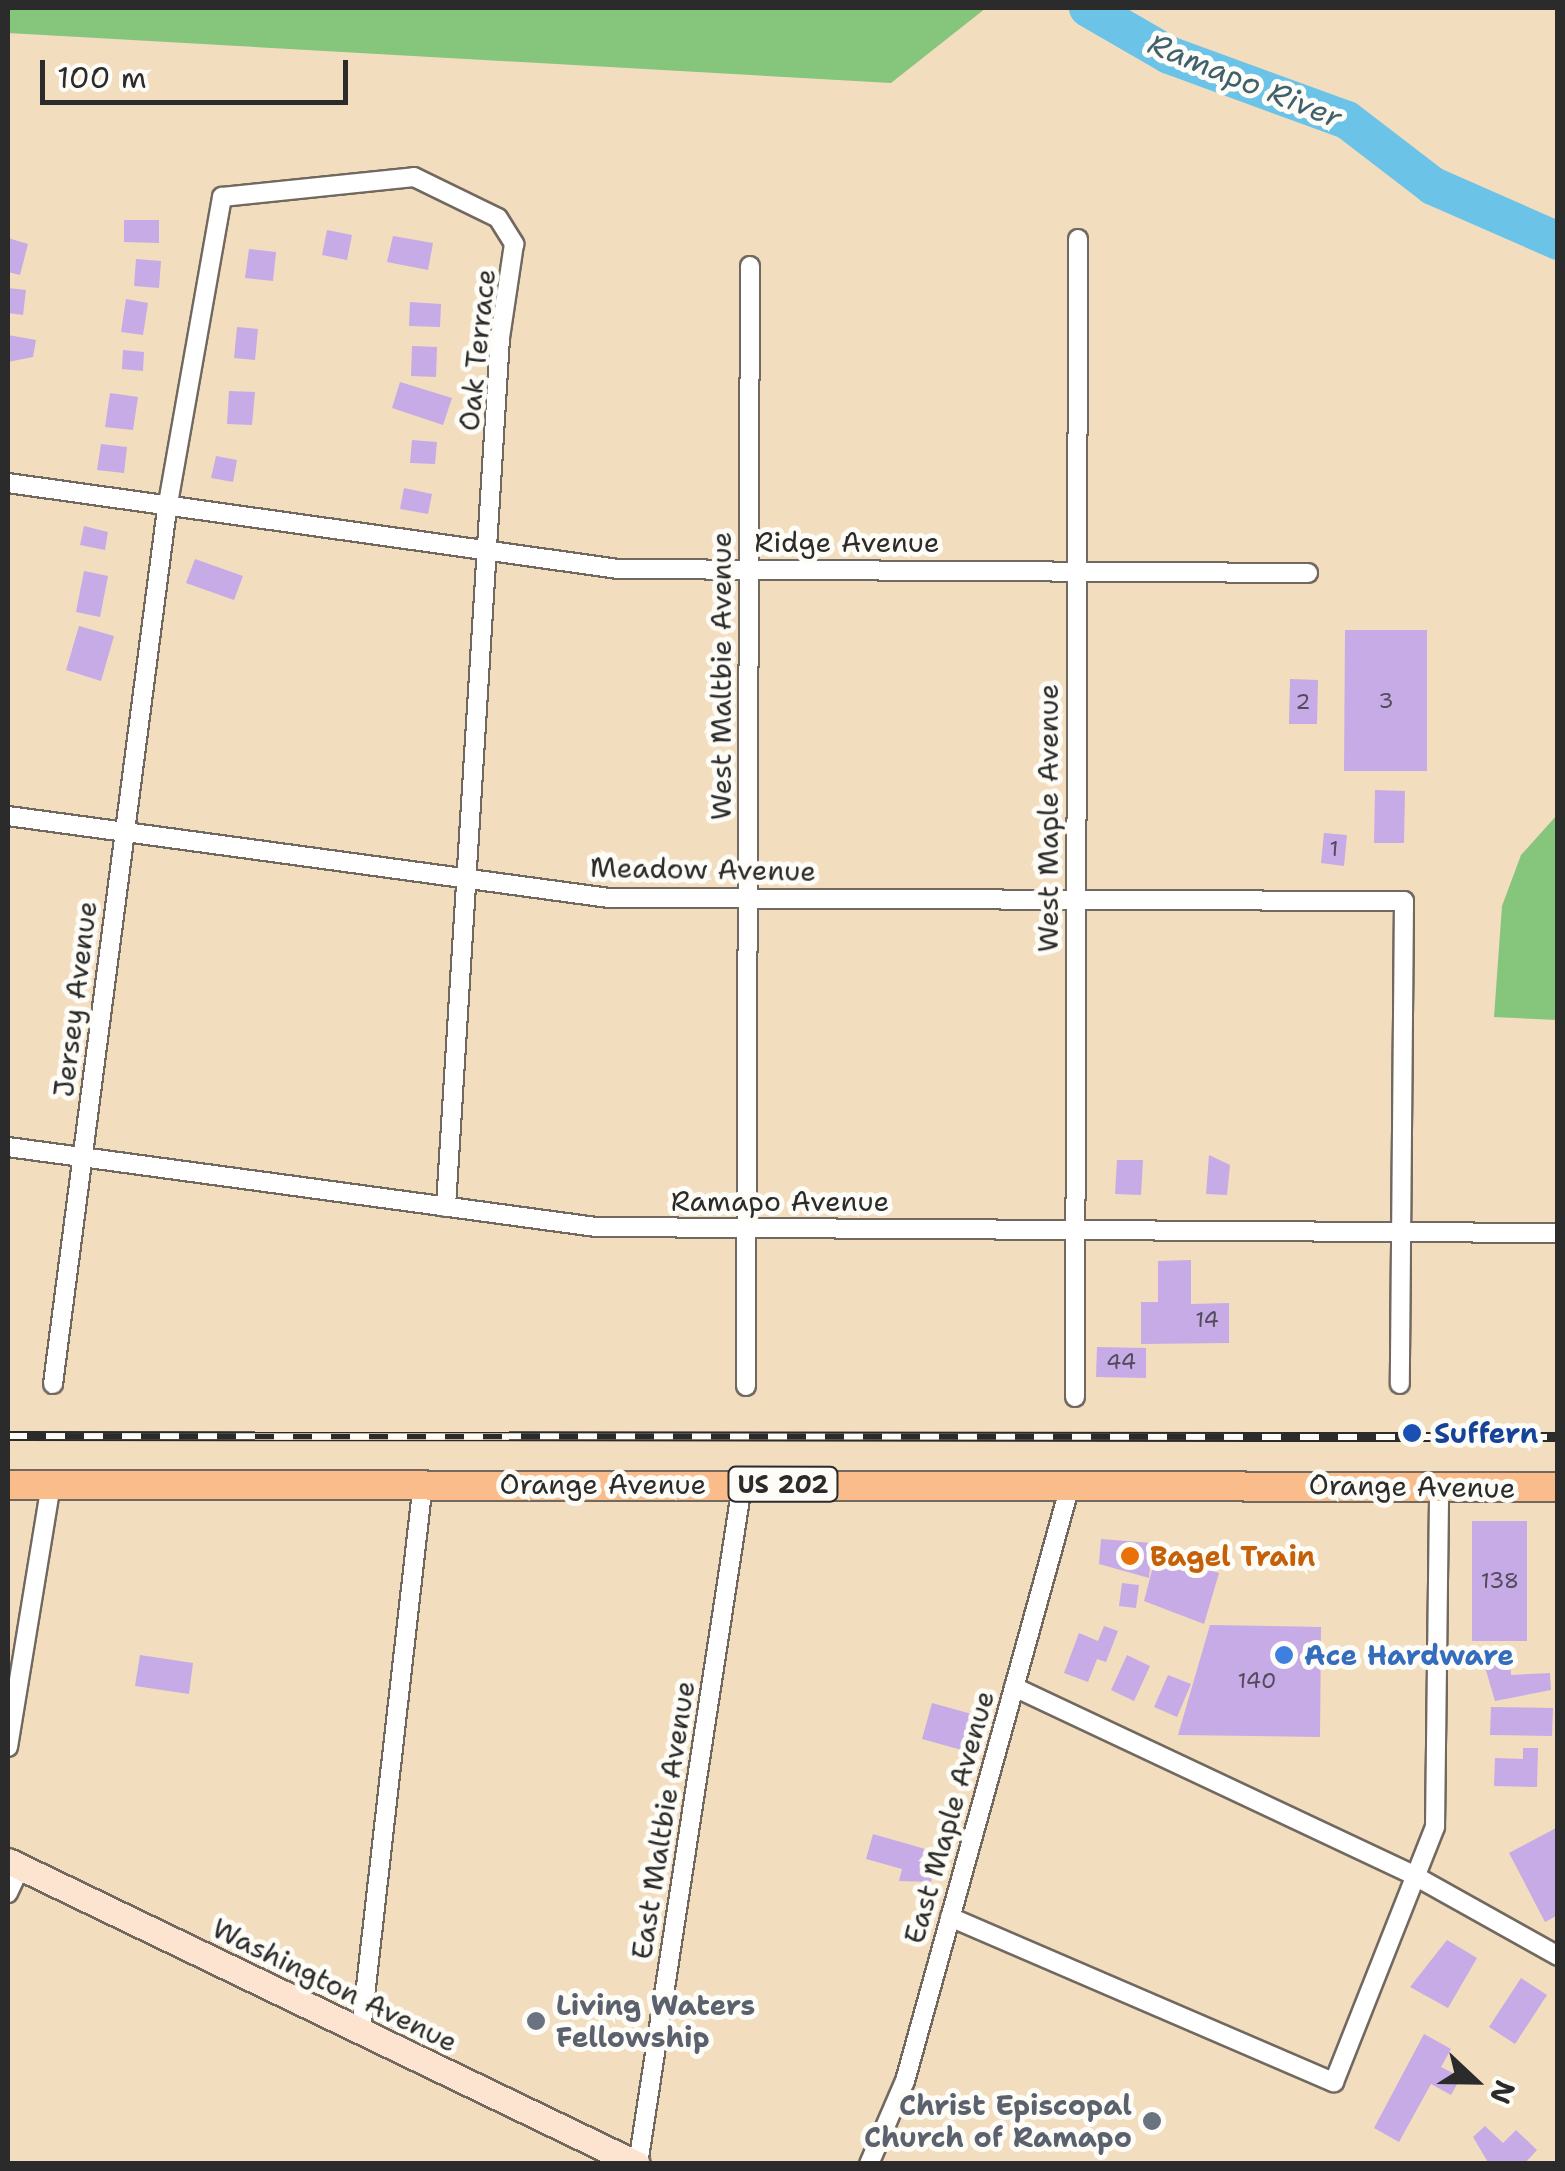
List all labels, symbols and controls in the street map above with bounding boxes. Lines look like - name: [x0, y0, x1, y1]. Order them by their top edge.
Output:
- water label: Ramapo River: [1143, 26, 1347, 136]
- scale bar: [45, 40, 352, 102]
- text: 100 m: [57, 57, 147, 98]
- street label: Oak Terrace: [452, 267, 502, 433]
- street label: Ridge Avenue: [754, 525, 940, 559]
- street label: West Maltbie Avenue: [704, 532, 738, 820]
- street label: West Maple Avenue: [1031, 684, 1065, 952]
- house number: 3: [1378, 688, 1394, 714]
- house number: 2: [1295, 689, 1311, 715]
- house number: 1: [1329, 836, 1339, 862]
- street label: Meadow Avenue: [590, 850, 816, 888]
- street label: Jersey Avenue: [46, 899, 104, 1099]
- street label: Ramapo Avenue: [671, 1184, 889, 1218]
- house number: 14: [1195, 1307, 1219, 1333]
- house number: 44: [1106, 1349, 1136, 1375]
- place label: Suffern: [1434, 1416, 1538, 1450]
- marker: Suffern: [1399, 1420, 1425, 1446]
- road number: US 202: [726, 1464, 840, 1504]
- street label: Orange Avenue: [500, 1467, 706, 1501]
- street label: Orange Avenue: [1308, 1467, 1516, 1505]
- place label: Bagel Train: [1150, 1539, 1315, 1573]
- marker: Bagel Train: [1119, 1545, 1141, 1567]
- house number: 138: [1481, 1568, 1519, 1594]
- place label: Ace Hardware: [1304, 1638, 1514, 1672]
- marker: Ace Hardware: [1273, 1644, 1295, 1666]
- house number: 140: [1238, 1668, 1276, 1694]
- street label: East Maltbie Avenue: [624, 1678, 702, 1962]
- street label: East Maple Avenue: [897, 1687, 1001, 1947]
- street label: Washington Avenue: [207, 1911, 463, 2059]
- place label: Living Waters Fellowship: [556, 1988, 755, 2054]
- marker: Living Waters Fellowship: [525, 2010, 547, 2032]
- north arrow: [1425, 2031, 1525, 2131]
- text: N: [1481, 2075, 1525, 2110]
- place label: Christ Episcopal Church of Ramapo: [864, 2088, 1132, 2154]
- marker: Christ Episcopal Church of Ramapo: [1141, 2110, 1163, 2132]

